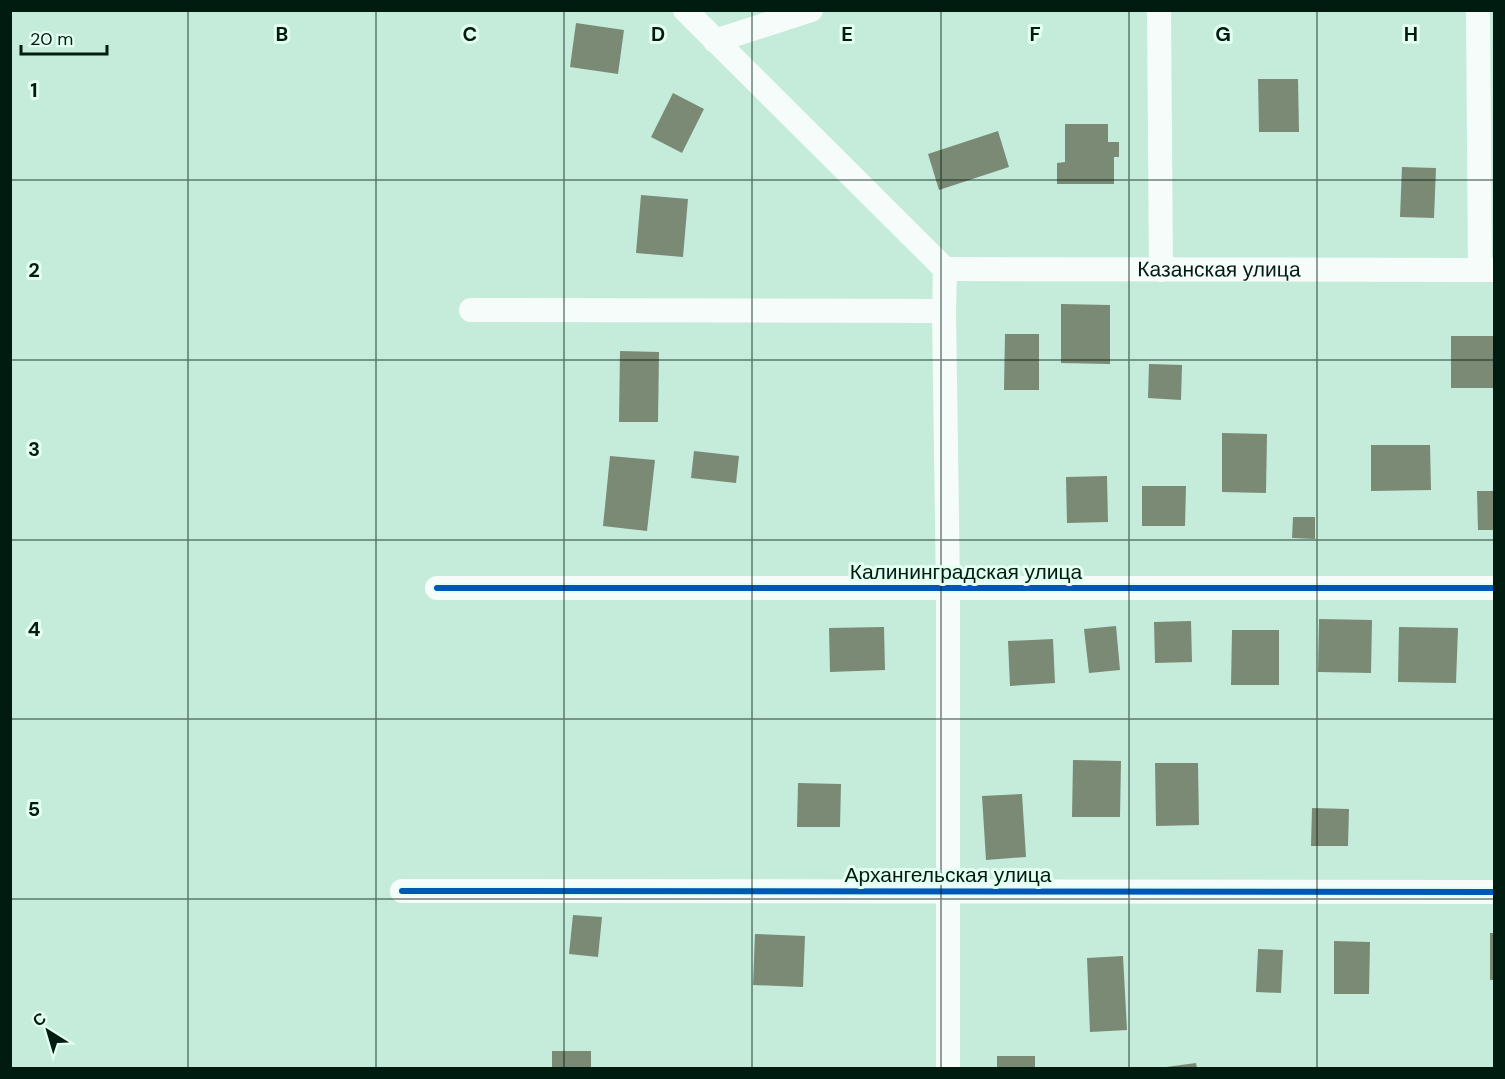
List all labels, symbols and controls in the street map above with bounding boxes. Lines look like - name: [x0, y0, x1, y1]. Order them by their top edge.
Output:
- scale bar: [21, 18, 106, 56]
- text: B: [276, 21, 288, 47]
- text: C: [463, 21, 477, 47]
- text: D: [651, 21, 665, 47]
- text: E: [841, 21, 853, 47]
- text: F: [1029, 21, 1041, 47]
- text: G: [1215, 21, 1231, 47]
- text: H: [1404, 21, 1418, 47]
- text: 20 m: [30, 27, 73, 51]
- text: 1: [30, 77, 38, 103]
- street label: Казанская улица: [1137, 255, 1301, 284]
- text: 2: [28, 257, 40, 283]
- text: 3: [28, 436, 40, 462]
- street label: Калининградская улица: [850, 558, 1083, 586]
- text: 4: [28, 616, 41, 642]
- text: 5: [28, 796, 40, 822]
- street label: Архангельская улица: [845, 861, 1052, 889]
- north arrow: [18, 1001, 78, 1061]
- text: С: [28, 1007, 51, 1031]

